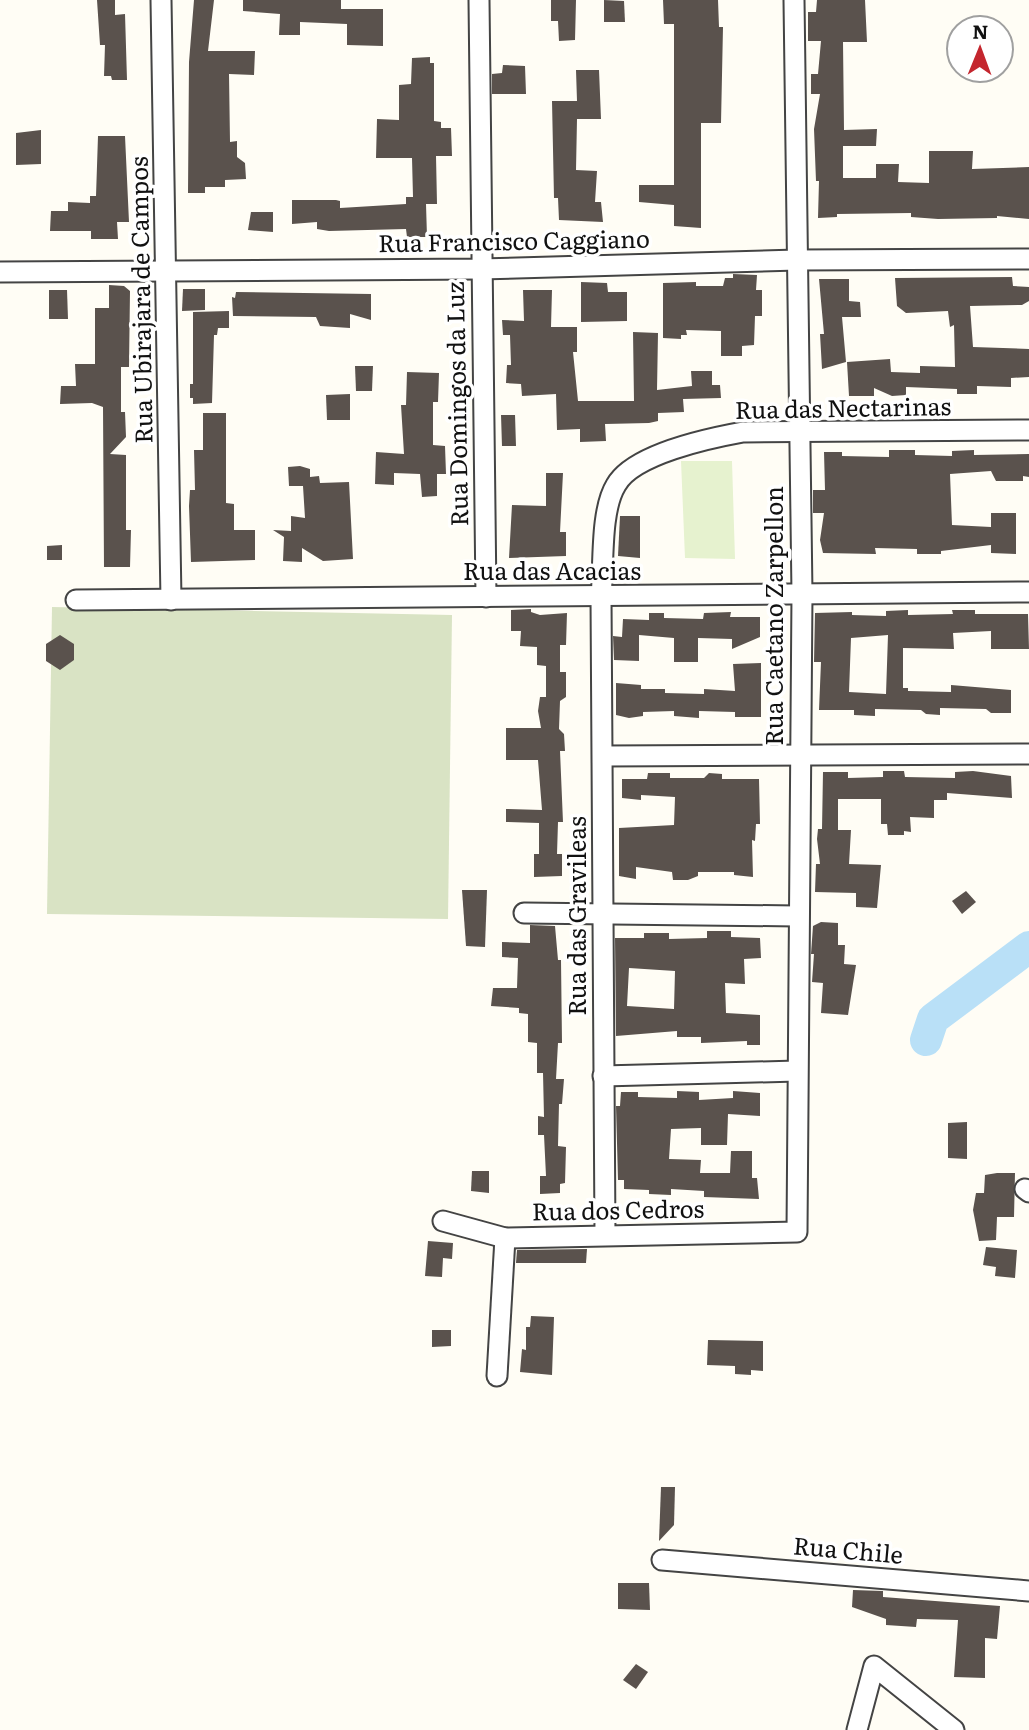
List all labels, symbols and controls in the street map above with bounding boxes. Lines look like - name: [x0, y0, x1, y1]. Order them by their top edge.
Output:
- north arrow: [945, 14, 1015, 84]
- text: N: [972, 17, 989, 45]
- street label: Rua Ubirajara de Campos: [119, 156, 160, 444]
- street label: Rua Francisco Caggiano: [378, 220, 650, 259]
- street label: Rua Domingos da Luz: [436, 281, 475, 527]
- street label: Rua das Nectarinas: [734, 387, 952, 426]
- street label: Rua Caetano Zarpellon: [755, 486, 790, 746]
- street label: Rua das Acacias: [463, 552, 641, 587]
- street label: Rua das Gravileas: [558, 816, 593, 1016]
- street label: Rua dos Cedros: [531, 1189, 705, 1228]
- street label: Rua Chile: [792, 1526, 905, 1571]

